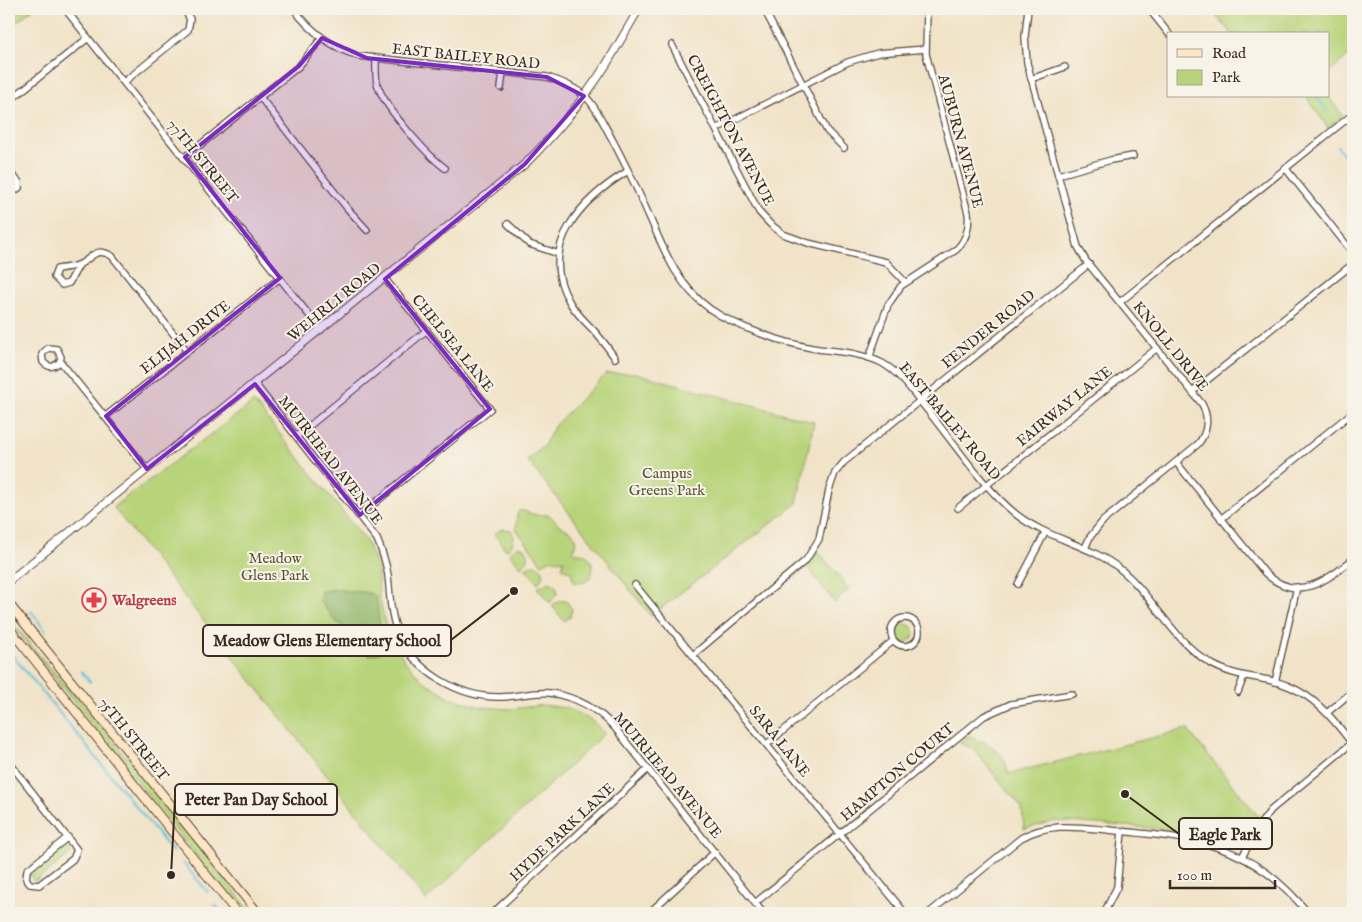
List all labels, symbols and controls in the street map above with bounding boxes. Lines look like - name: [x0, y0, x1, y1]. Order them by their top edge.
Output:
- legend: [1167, 32, 1330, 98]
- street label: EAST BAILEY ROAD: [391, 39, 541, 74]
- text: Road: [1212, 44, 1247, 63]
- street label: CREIGHTON AVENUE: [683, 51, 779, 209]
- text: Park: [1212, 68, 1242, 87]
- street label: AUBURN AVENUE: [933, 71, 988, 210]
- street label: 77TH STREET: [163, 115, 242, 207]
- street label: WEHRLI ROAD: [284, 259, 385, 346]
- street label: FENDER ROAD: [938, 286, 1039, 373]
- street label: CHELSEA LANE: [407, 291, 498, 396]
- street label: ELIJAH DRIVE: [136, 296, 234, 379]
- street label: KNOLL DRIVE: [1129, 297, 1213, 395]
- street label: EAST BAILEY ROAD: [895, 358, 1005, 484]
- street label: FAIRWAY LANE: [1013, 362, 1116, 451]
- street label: MUIRHEAD AVENUE: [274, 392, 387, 529]
- park label: Campus Greens Park: [629, 464, 706, 500]
- park label: Meadow Glens Park: [241, 549, 310, 585]
- pharmacy icon: Walgreens: [81, 587, 107, 613]
- place label: Walgreens: [111, 591, 177, 610]
- callout: Meadow Glens Elementary School: [203, 625, 451, 656]
- text: Meadow Glens Elementary School: [213, 632, 441, 652]
- street label: 75TH STREET: [94, 694, 173, 785]
- street label: SARA LANE: [745, 702, 814, 781]
- street label: MUIRHEAD AVENUE: [609, 708, 726, 842]
- street label: HAMPTON COURT: [836, 719, 958, 826]
- street label: HYDE PARK LANE: [506, 779, 619, 886]
- callout: Peter Pan Day School: [175, 784, 337, 815]
- text: Peter Pan Day School: [185, 791, 328, 811]
- callout: Eagle Park: [1179, 818, 1272, 849]
- text: Eagle Park: [1189, 826, 1262, 846]
- scale bar: [1170, 857, 1274, 889]
- text: 100 m: [1177, 866, 1213, 885]

